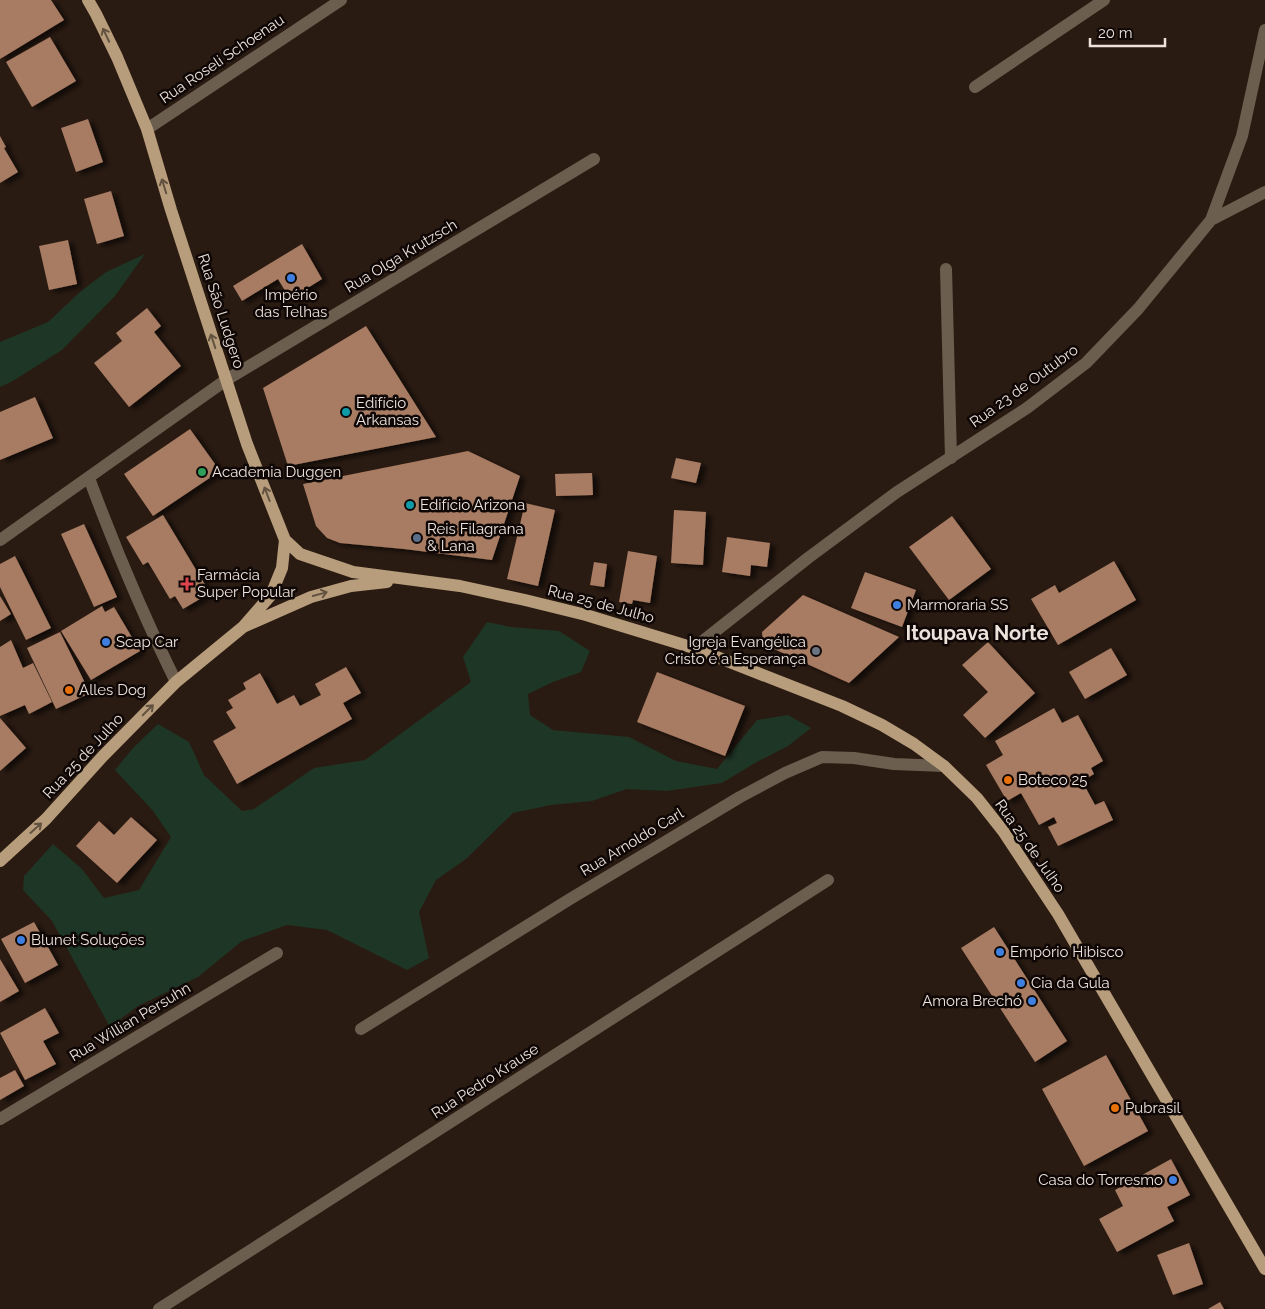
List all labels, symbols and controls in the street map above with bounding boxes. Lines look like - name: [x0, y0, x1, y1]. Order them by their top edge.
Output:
- street label: Rua Roseli Schoenau: [156, 11, 288, 107]
- scale bar: [1090, 15, 1165, 47]
- text: 20 m: [1098, 24, 1133, 42]
- one-way arrow: [101, 27, 111, 42]
- one-way arrow: [158, 179, 168, 195]
- street label: Rua Olga Krutzsch: [342, 215, 460, 297]
- street label: Rua São Ludgero: [194, 251, 248, 371]
- marker: Império das Telhas: [285, 272, 297, 284]
- place label: Império das Telhas: [255, 286, 327, 321]
- one-way arrow: [208, 333, 218, 349]
- street label: Rua 23 de Outubro: [966, 341, 1082, 431]
- place label: Edifício Arkansas: [356, 394, 419, 429]
- marker: Edifício Arkansas: [340, 406, 352, 418]
- place label: Academia Duggen: [212, 463, 341, 481]
- marker: Academia Duggen: [196, 466, 208, 478]
- one-way arrow: [262, 487, 271, 503]
- place label: Edifício Arizona: [420, 496, 525, 514]
- marker: Edifício Arizona: [404, 499, 416, 511]
- place label: Reis Filagrana & Lana: [427, 520, 524, 555]
- marker: Reis Filagrana & Lana: [411, 532, 423, 544]
- place label: Farmácia Super Popular: [197, 566, 296, 601]
- marker: Farmácia Super Popular: [181, 578, 193, 590]
- street label: Rua 25 de Julho: [546, 581, 656, 627]
- one-way arrow: [311, 589, 327, 599]
- place label: Marmoraria SS: [907, 596, 1008, 614]
- marker: Marmoraria SS: [891, 599, 903, 611]
- district label: Itoupava Norte: [906, 621, 1048, 645]
- place label: Scap Car: [116, 633, 179, 651]
- place label: Igreja Evangélica Cristo é a Esperança: [665, 633, 806, 668]
- marker: Scap Car: [100, 636, 112, 648]
- marker: Igreja Evangélica Cristo é a Esperança: [810, 645, 822, 657]
- place label: Alles Dog: [79, 681, 146, 699]
- marker: Alles Dog: [63, 684, 75, 696]
- one-way arrow: [142, 704, 154, 716]
- street label: Rua 25 de Julho: [39, 710, 127, 802]
- place label: Boteco 25: [1018, 771, 1087, 789]
- marker: Boteco 25: [1002, 774, 1014, 786]
- street label: Rua 25 de Julho: [991, 796, 1069, 896]
- street label: Rua Arnoldo Carl: [577, 804, 688, 880]
- one-way arrow: [30, 822, 43, 834]
- place label: Blunet Soluções: [31, 931, 144, 949]
- marker: Blunet Soluções: [15, 934, 27, 946]
- place label: Empório Hibisco: [1010, 943, 1124, 961]
- marker: Empório Hibisco: [994, 946, 1006, 958]
- place label: Cia da Gula: [1031, 974, 1110, 992]
- marker: Cia da Gula: [1015, 977, 1027, 989]
- street label: Rua Willian Persuhn: [66, 979, 194, 1065]
- place label: Amora Brechó: [922, 992, 1022, 1010]
- marker: Amora Brechó: [1026, 995, 1038, 1007]
- street label: Rua Pedro Krause: [428, 1040, 542, 1122]
- place label: Pubrasil: [1125, 1099, 1181, 1117]
- marker: Pubrasil: [1109, 1102, 1121, 1114]
- place label: Casa do Torresmo: [1038, 1171, 1163, 1189]
- marker: Casa do Torresmo: [1167, 1174, 1179, 1186]

